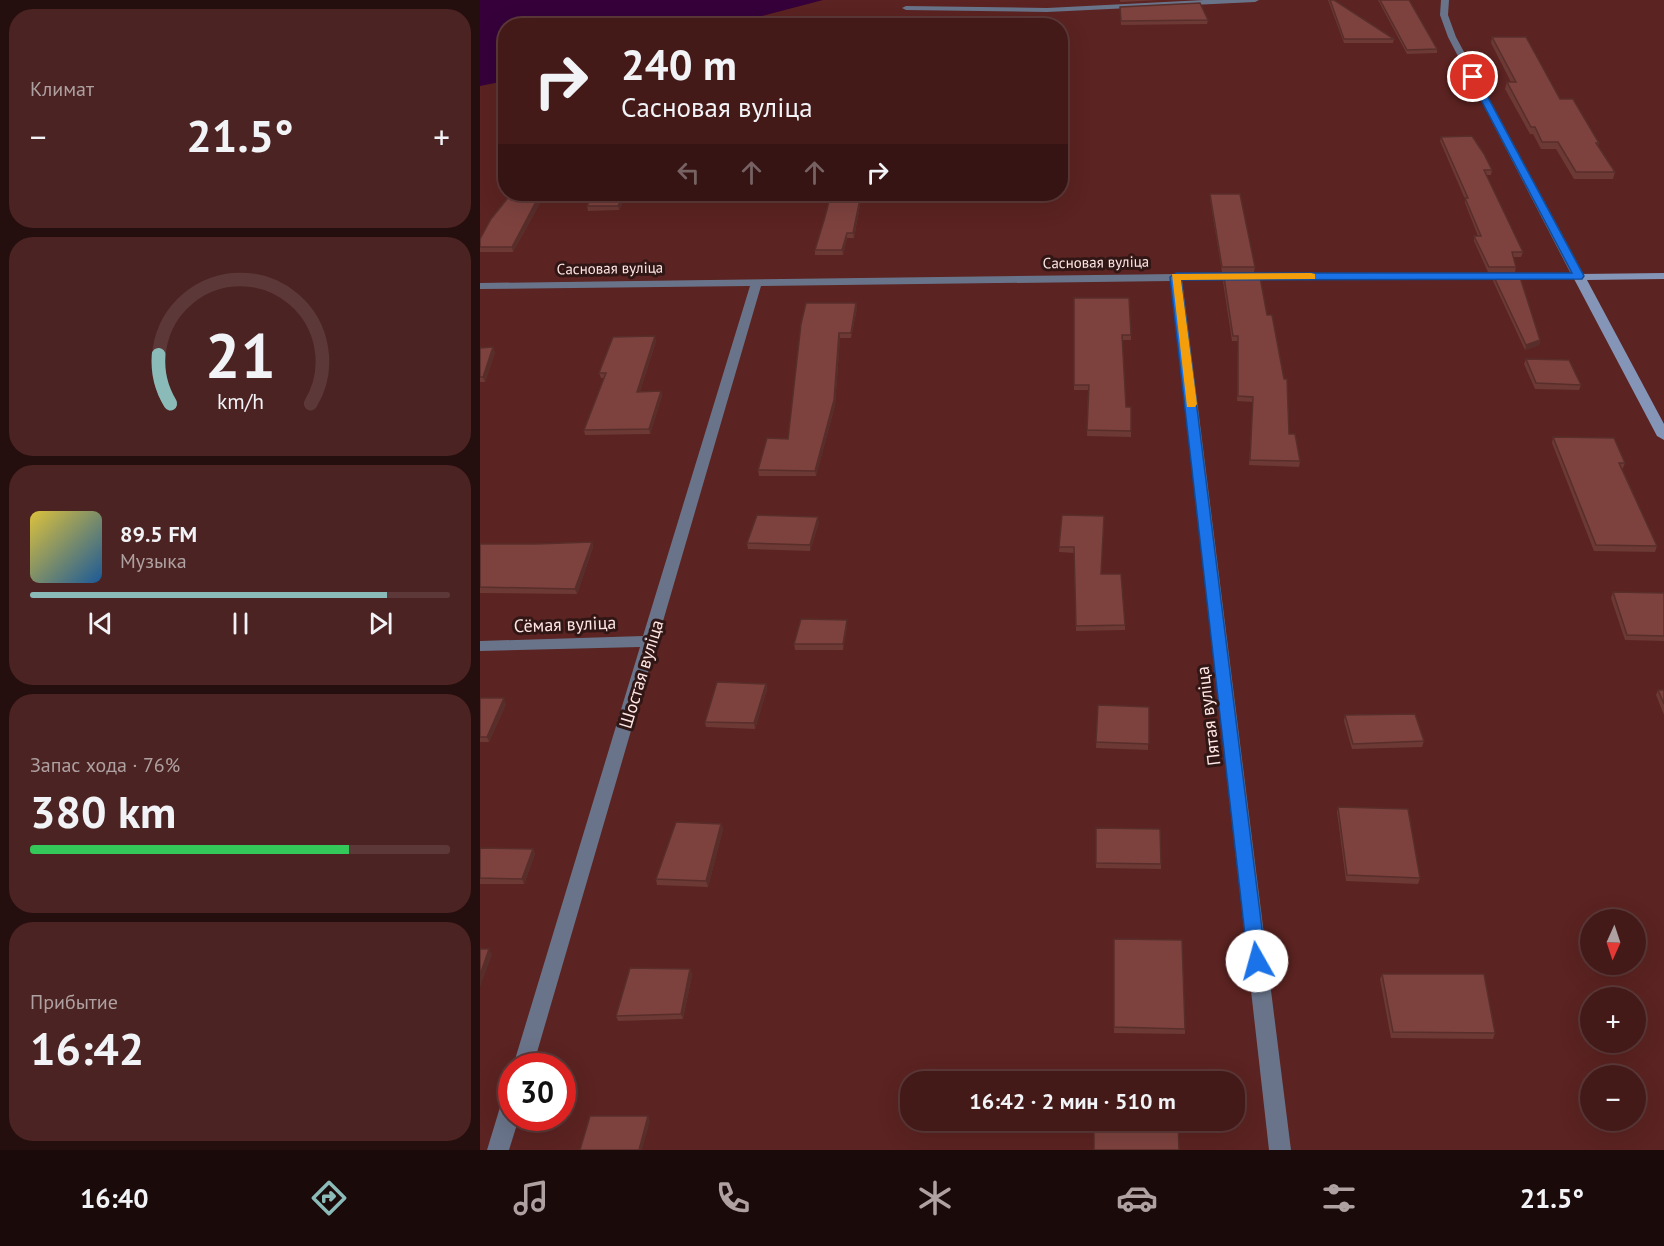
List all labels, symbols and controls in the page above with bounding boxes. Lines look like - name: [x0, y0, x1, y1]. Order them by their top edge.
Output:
- text: 240 m: [621, 37, 737, 92]
- icon: right: [522, 42, 600, 120]
- pin: [1447, 51, 1498, 102]
- icon: arrive: [1456, 60, 1489, 93]
- text: Климат: [30, 76, 94, 102]
- text: Сасновая вуліца: [621, 90, 813, 124]
- text: 21.5°: [186, 106, 294, 164]
- text: −: [30, 115, 47, 158]
- text: +: [433, 115, 450, 158]
- icon: left: [672, 156, 705, 189]
- icon: ahead: [735, 156, 768, 189]
- icon: ahead: [798, 156, 831, 189]
- icon: right: [861, 156, 894, 189]
- street label: Сасновая вуліца: [1043, 252, 1149, 272]
- street label: Сасновая вуліца: [557, 258, 663, 278]
- text: 21: [205, 314, 275, 395]
- text: km/h: [216, 387, 263, 415]
- text: 89.5 FM: [120, 520, 197, 548]
- text: Музыка: [120, 548, 187, 574]
- icon: previous: [84, 607, 117, 640]
- icon: pause: [224, 607, 257, 640]
- icon: next: [364, 607, 397, 640]
- street label: Сёмая вуліца: [513, 611, 617, 637]
- street label: Шостая вуліца: [614, 617, 668, 731]
- street label: Пятая вуліца: [1191, 665, 1225, 767]
- text: Запас хода · 76%: [30, 752, 180, 778]
- text: 380 km: [30, 782, 176, 840]
- north arrow: [1580, 909, 1646, 975]
- map controls: [1580, 909, 1646, 1131]
- position arrow: [1225, 929, 1289, 993]
- button: +: [1580, 987, 1646, 1053]
- text: Прибытие: [30, 989, 118, 1015]
- text: 16:42: [30, 1019, 144, 1077]
- speed limit sign: 30: [498, 1053, 576, 1131]
- button: −: [1580, 1065, 1646, 1131]
- text: 16:42 · 2 мин · 510 m: [969, 1087, 1176, 1115]
- icon: directions: [308, 1177, 350, 1219]
- icon: music: [510, 1177, 552, 1219]
- icon: phone: [712, 1177, 754, 1219]
- icon: climate: [914, 1177, 956, 1219]
- icon: car: [1116, 1177, 1158, 1219]
- icon: filters: [1318, 1177, 1360, 1219]
- text: 16:40: [80, 1181, 148, 1215]
- text: 21.5°: [1520, 1181, 1584, 1215]

